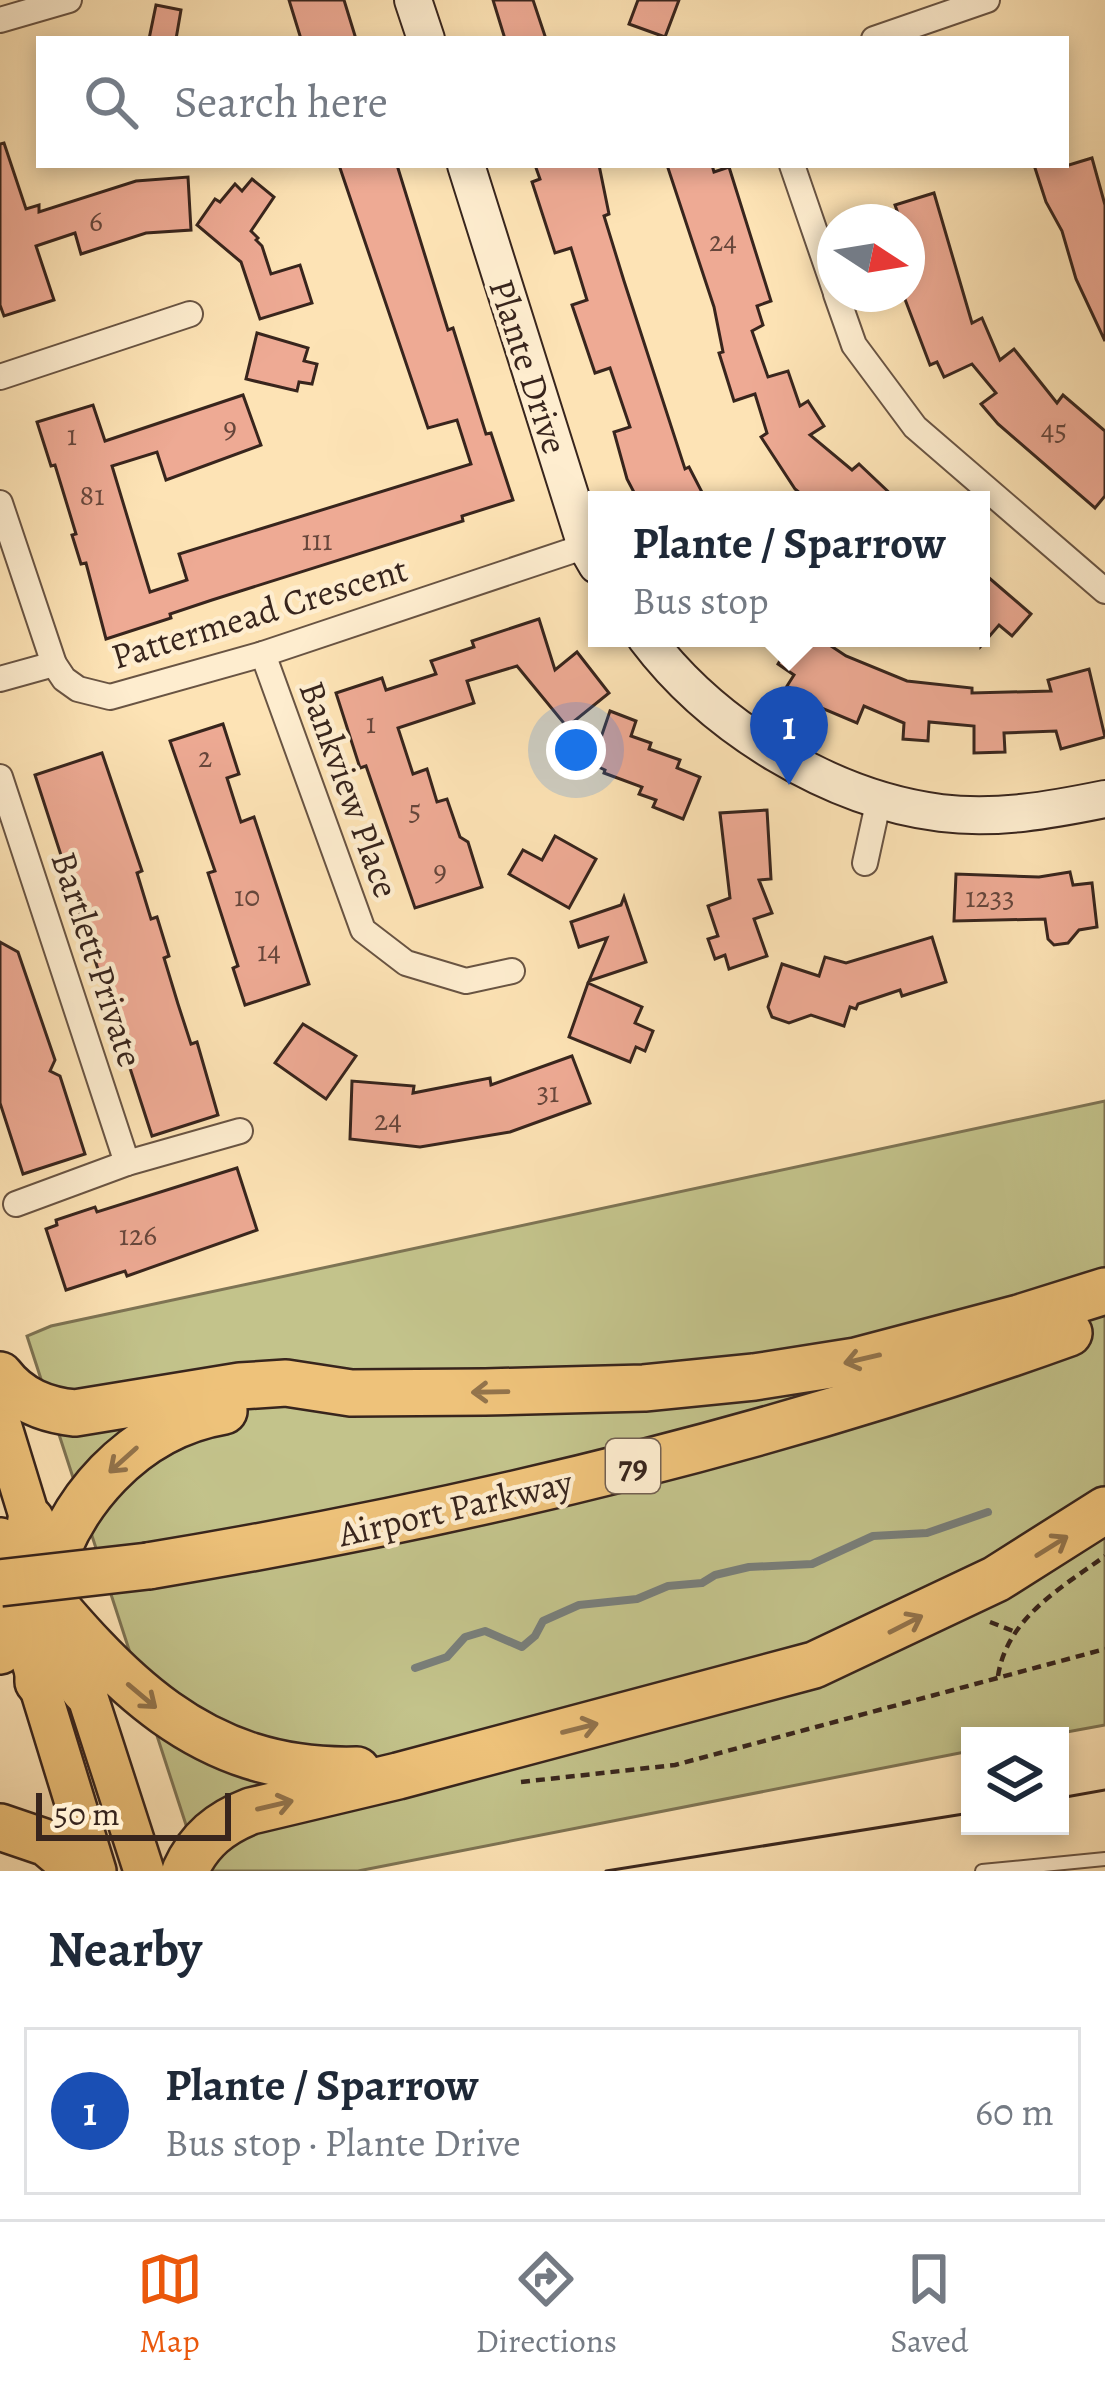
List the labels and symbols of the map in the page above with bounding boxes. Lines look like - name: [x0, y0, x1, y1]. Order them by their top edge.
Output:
- house number: 6: [89, 201, 103, 241]
- north arrow: [817, 204, 925, 312]
- house number: 24: [709, 221, 737, 261]
- street label: Plante Drive: [477, 272, 580, 460]
- house number: 9: [223, 408, 237, 448]
- house number: 45: [1041, 410, 1067, 450]
- house number: 1: [67, 415, 77, 455]
- house number: 81: [80, 475, 104, 515]
- house number: 111: [302, 520, 332, 560]
- street label: Pattermead Crescent: [105, 544, 413, 681]
- street label: Bankview Place: [288, 674, 411, 904]
- pin: 1: [750, 686, 828, 785]
- house number: 1: [366, 703, 376, 743]
- your location: [546, 720, 606, 780]
- house number: 2: [198, 737, 212, 777]
- house number: 5: [409, 790, 421, 830]
- street label: Bartlett Private: [40, 845, 155, 1073]
- house number: 9: [433, 851, 447, 891]
- house number: 10: [234, 876, 260, 916]
- house number: 1233: [965, 877, 1015, 917]
- house number: 14: [257, 931, 281, 971]
- house number: 31: [537, 1072, 559, 1112]
- house number: 24: [374, 1100, 402, 1140]
- house number: 126: [119, 1215, 157, 1255]
- one-way arrow: [843, 1348, 881, 1371]
- one-way arrow: [471, 1381, 510, 1403]
- road number: 79: [606, 1439, 660, 1493]
- one-way arrow: [108, 1446, 138, 1473]
- street label: Airport Parkway: [332, 1457, 578, 1558]
- one-way arrow: [1034, 1534, 1068, 1558]
- one-way arrow: [887, 1612, 923, 1634]
- one-way arrow: [126, 1682, 157, 1710]
- one-way arrow: [561, 1716, 599, 1738]
- scale bar: [36, 1787, 231, 1840]
- one-way arrow: [255, 1793, 293, 1815]

